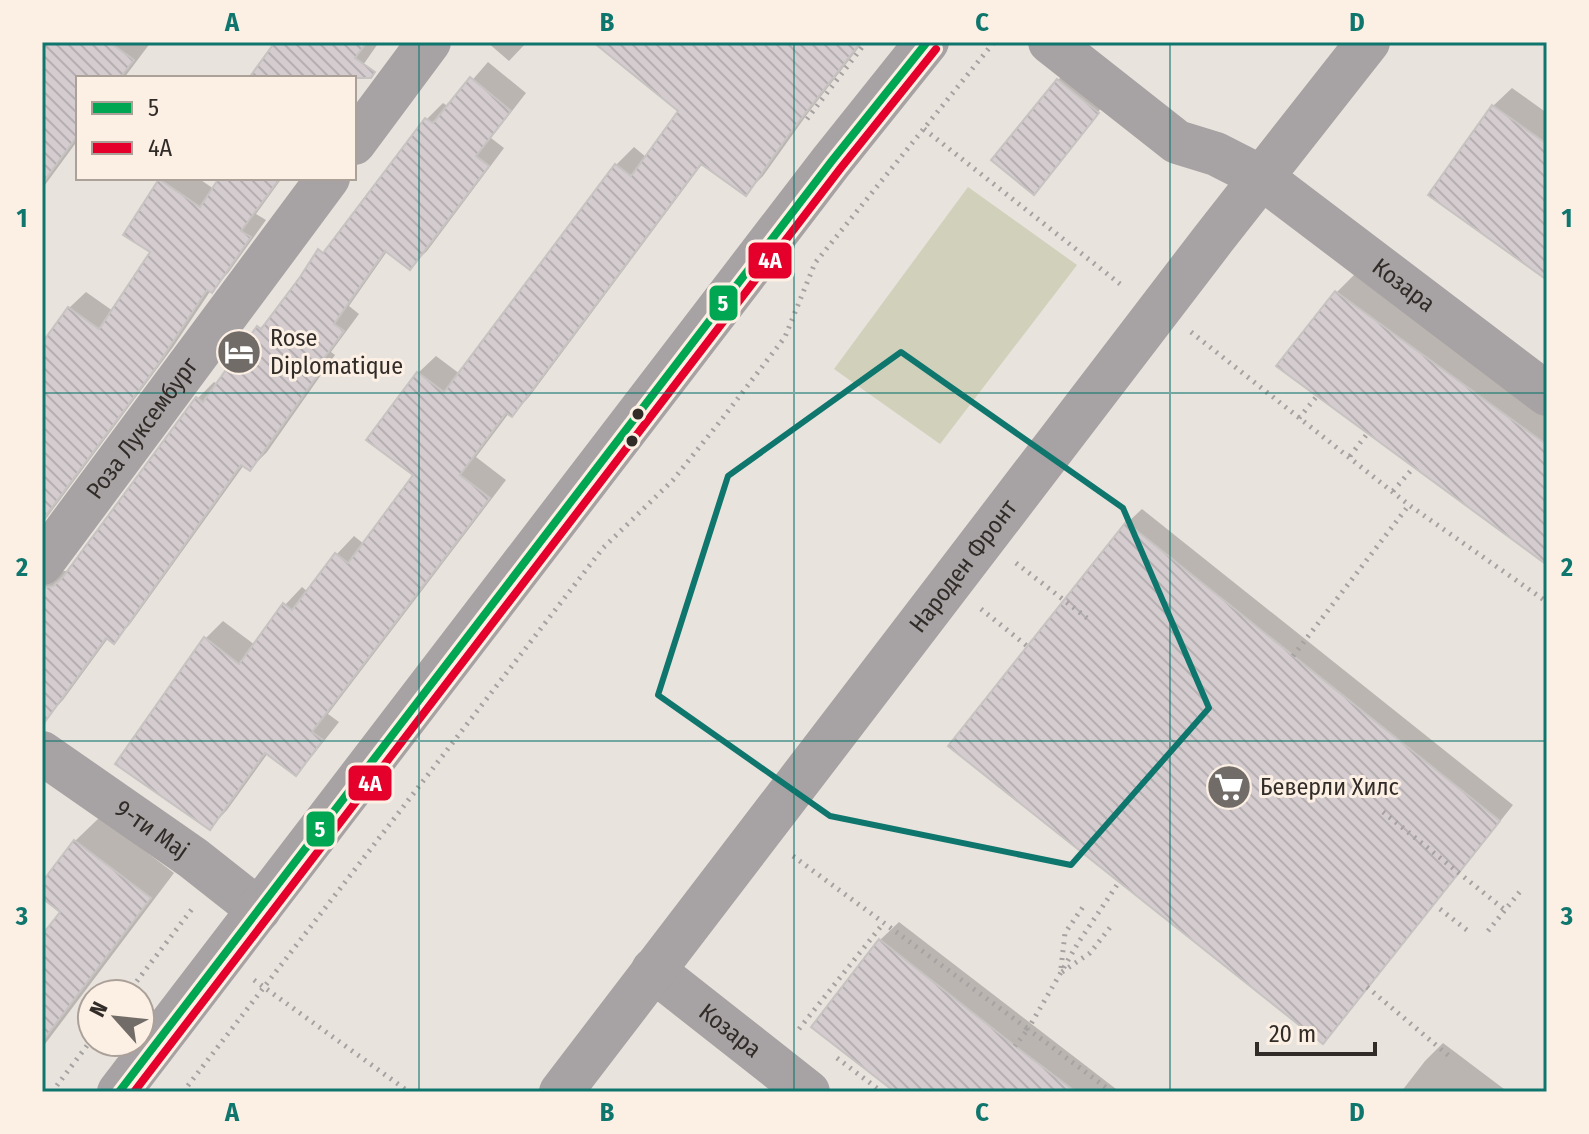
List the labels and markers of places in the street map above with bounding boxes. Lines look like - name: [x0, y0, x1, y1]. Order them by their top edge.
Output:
- place label: Rose Diplomatique: [270, 324, 403, 380]
- hotel icon: Rose Diplomatique: [215, 328, 263, 376]
- unlabelled marker: [630, 406, 646, 422]
- unlabelled marker: [624, 433, 640, 449]
- supermarket icon: Беверли Хилс: [1205, 763, 1253, 811]
- place label: Беверли Хилс: [1260, 773, 1399, 801]

